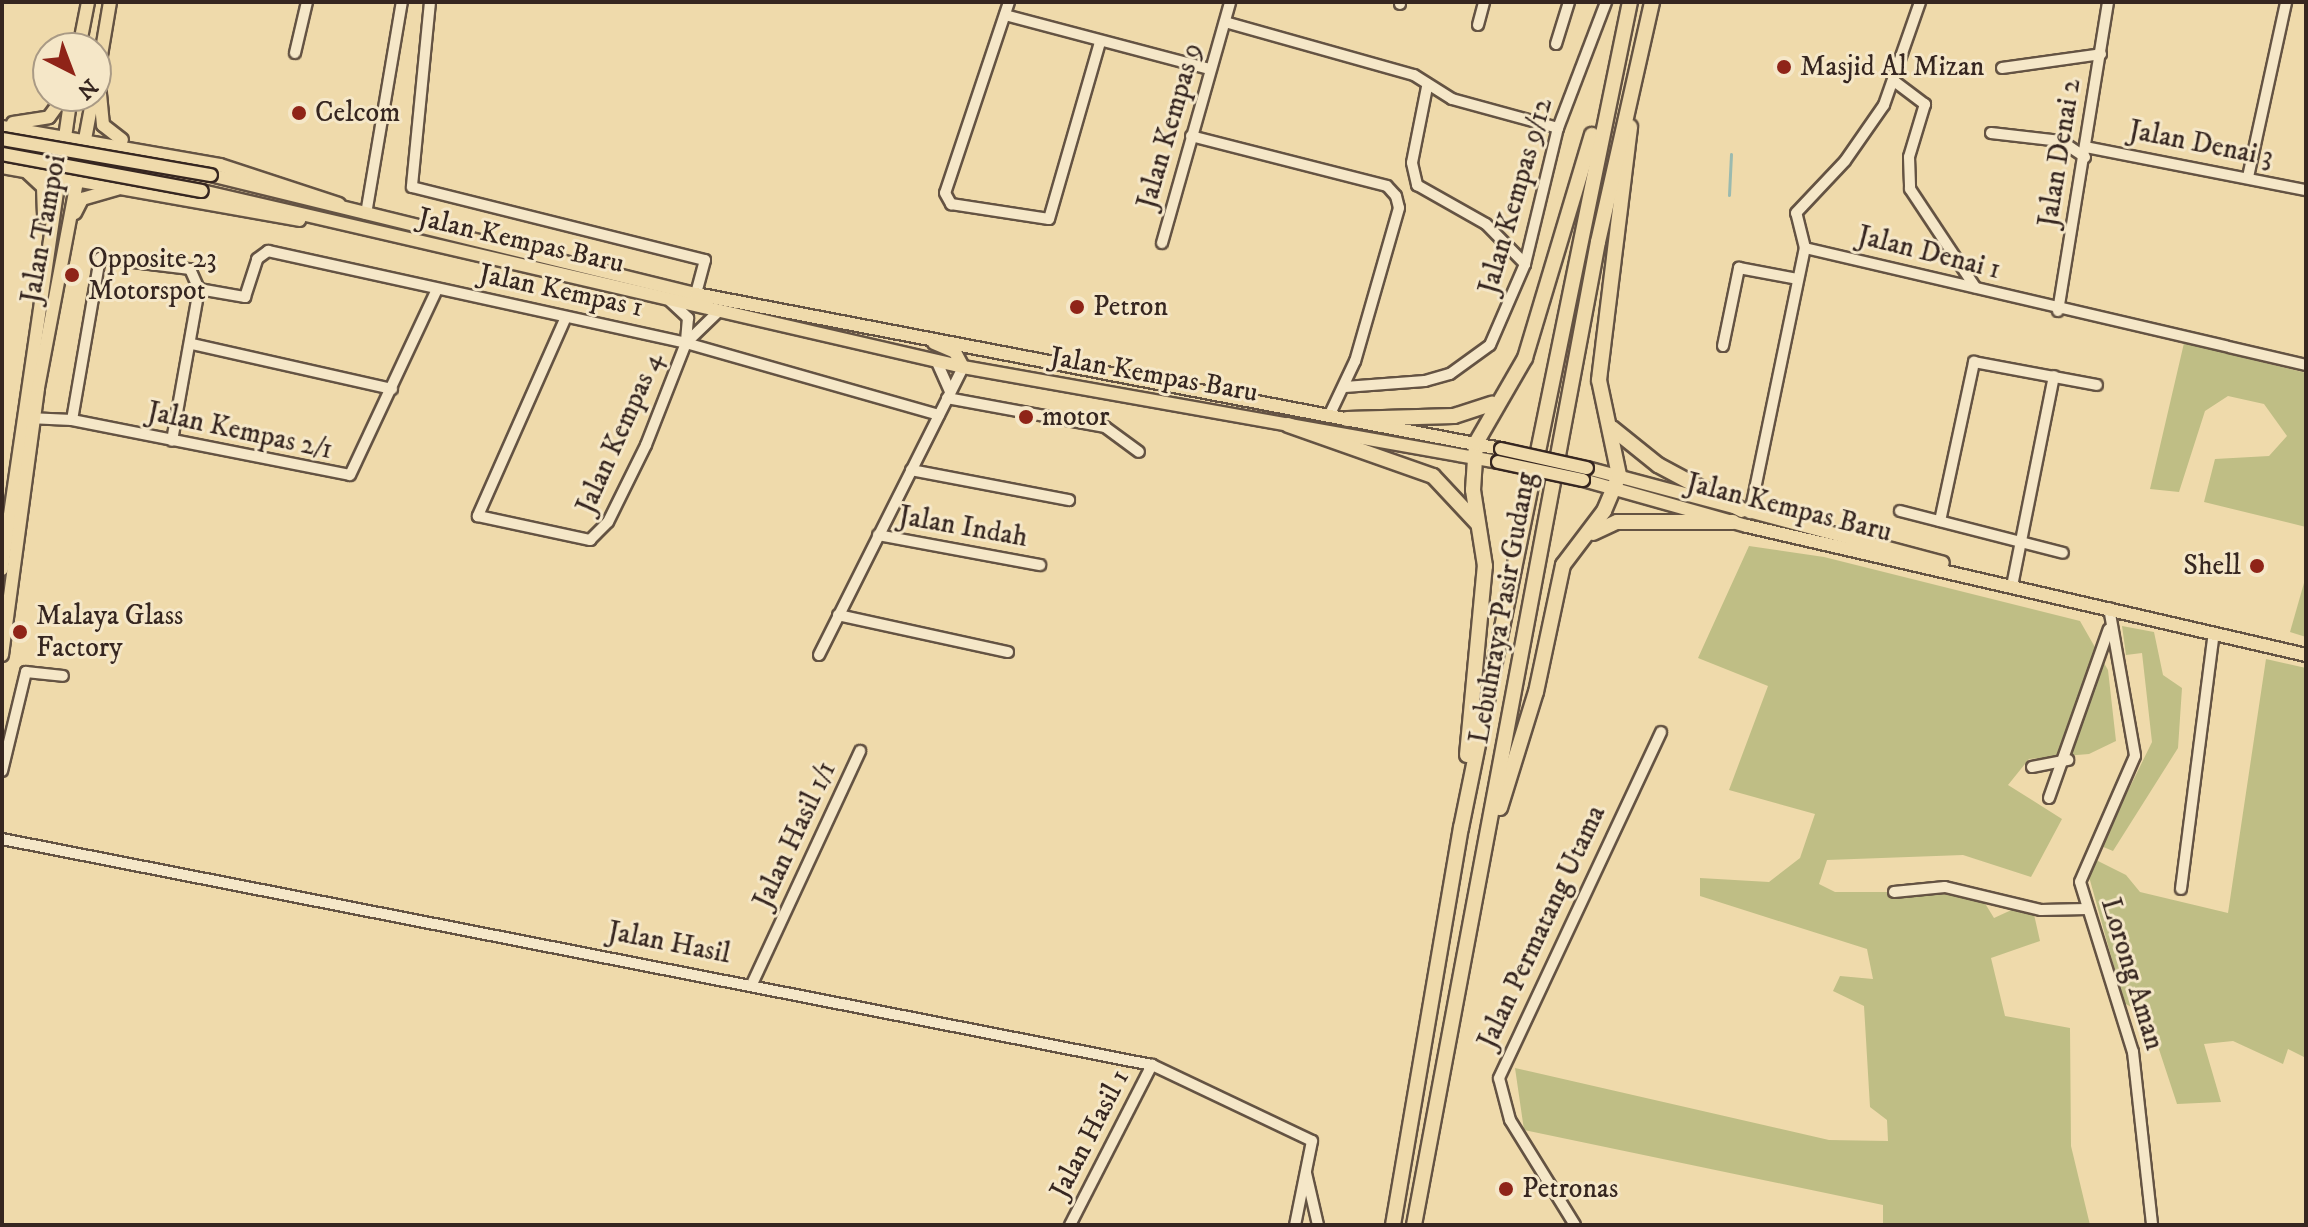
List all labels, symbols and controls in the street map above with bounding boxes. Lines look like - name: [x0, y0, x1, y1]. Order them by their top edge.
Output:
- north arrow: [32, 32, 112, 112]
- street label: Jalan Kempas 9: [1130, 39, 1210, 213]
- place label: Masjid Al Mizan: [1800, 50, 1984, 84]
- marker: Masjid Al Mizan: [1775, 58, 1793, 76]
- text: N: [71, 73, 103, 105]
- street label: Jalan Denai 2: [2032, 77, 2088, 229]
- street label: Jalan Kempas 9/12: [1472, 94, 1560, 298]
- place label: Celcom: [315, 96, 400, 130]
- marker: Celcom: [290, 104, 308, 122]
- street label: Jalan Denai 3: [2126, 114, 2276, 174]
- street label: Jalan Tampoi: [14, 152, 74, 306]
- street label: Jalan Kempas Baru: [415, 201, 627, 281]
- street label: Jalan Denai 1: [1854, 219, 2004, 287]
- place label: Opposite 23 Motorspot: [88, 242, 217, 308]
- street label: Jalan Kempas 1: [476, 257, 646, 325]
- marker: Opposite 23 Motorspot: [63, 266, 81, 284]
- place label: Petron: [1093, 290, 1168, 324]
- marker: Petron: [1068, 298, 1086, 316]
- street label: Jalan Kempas Baru: [1048, 340, 1260, 410]
- street label: Jalan Kempas 4: [569, 347, 671, 519]
- street label: Jalan Kempas 2/1: [144, 395, 336, 467]
- place label: motor: [1042, 400, 1109, 434]
- marker: motor: [1017, 408, 1035, 426]
- street label: Jalan Kempas Baru: [1683, 466, 1895, 550]
- street label: Lebuhraya Pasir Gudang: [1463, 470, 1543, 746]
- street label: Jalan Indah: [896, 499, 1030, 555]
- place label: Shell: [2183, 549, 2241, 583]
- marker: Shell: [2248, 557, 2266, 575]
- place label: Malaya Glass Factory: [36, 599, 183, 665]
- marker: Malaya Glass Factory: [11, 623, 29, 641]
- street label: Jalan Hasil 1/1: [746, 756, 844, 914]
- street label: Jalan Permatang Utama: [1471, 800, 1613, 1054]
- street label: Lorong Aman: [2093, 894, 2171, 1054]
- street label: Jalan Hasil: [605, 915, 733, 971]
- street label: Jalan Hasil 1: [1043, 1064, 1137, 1204]
- place label: Petronas: [1522, 1172, 1618, 1206]
- marker: Petronas: [1497, 1180, 1515, 1198]

